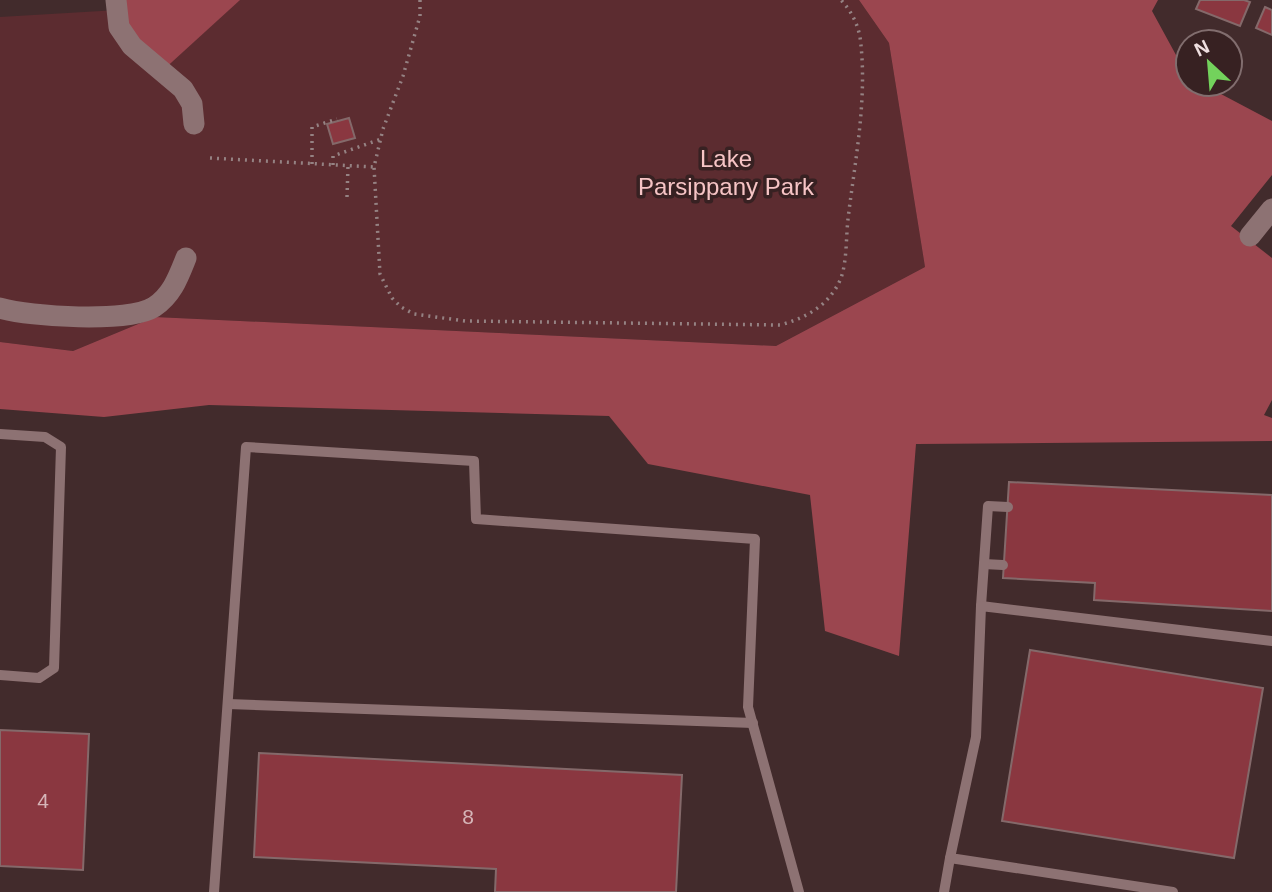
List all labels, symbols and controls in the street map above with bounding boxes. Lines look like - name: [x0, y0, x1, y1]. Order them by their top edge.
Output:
- north arrow: [1174, 28, 1244, 98]
- text: N: [1191, 36, 1213, 61]
- park label: Lake Parsippany Park: [638, 145, 815, 200]
- house number: 4: [37, 789, 49, 812]
- house number: 8: [462, 805, 474, 828]

